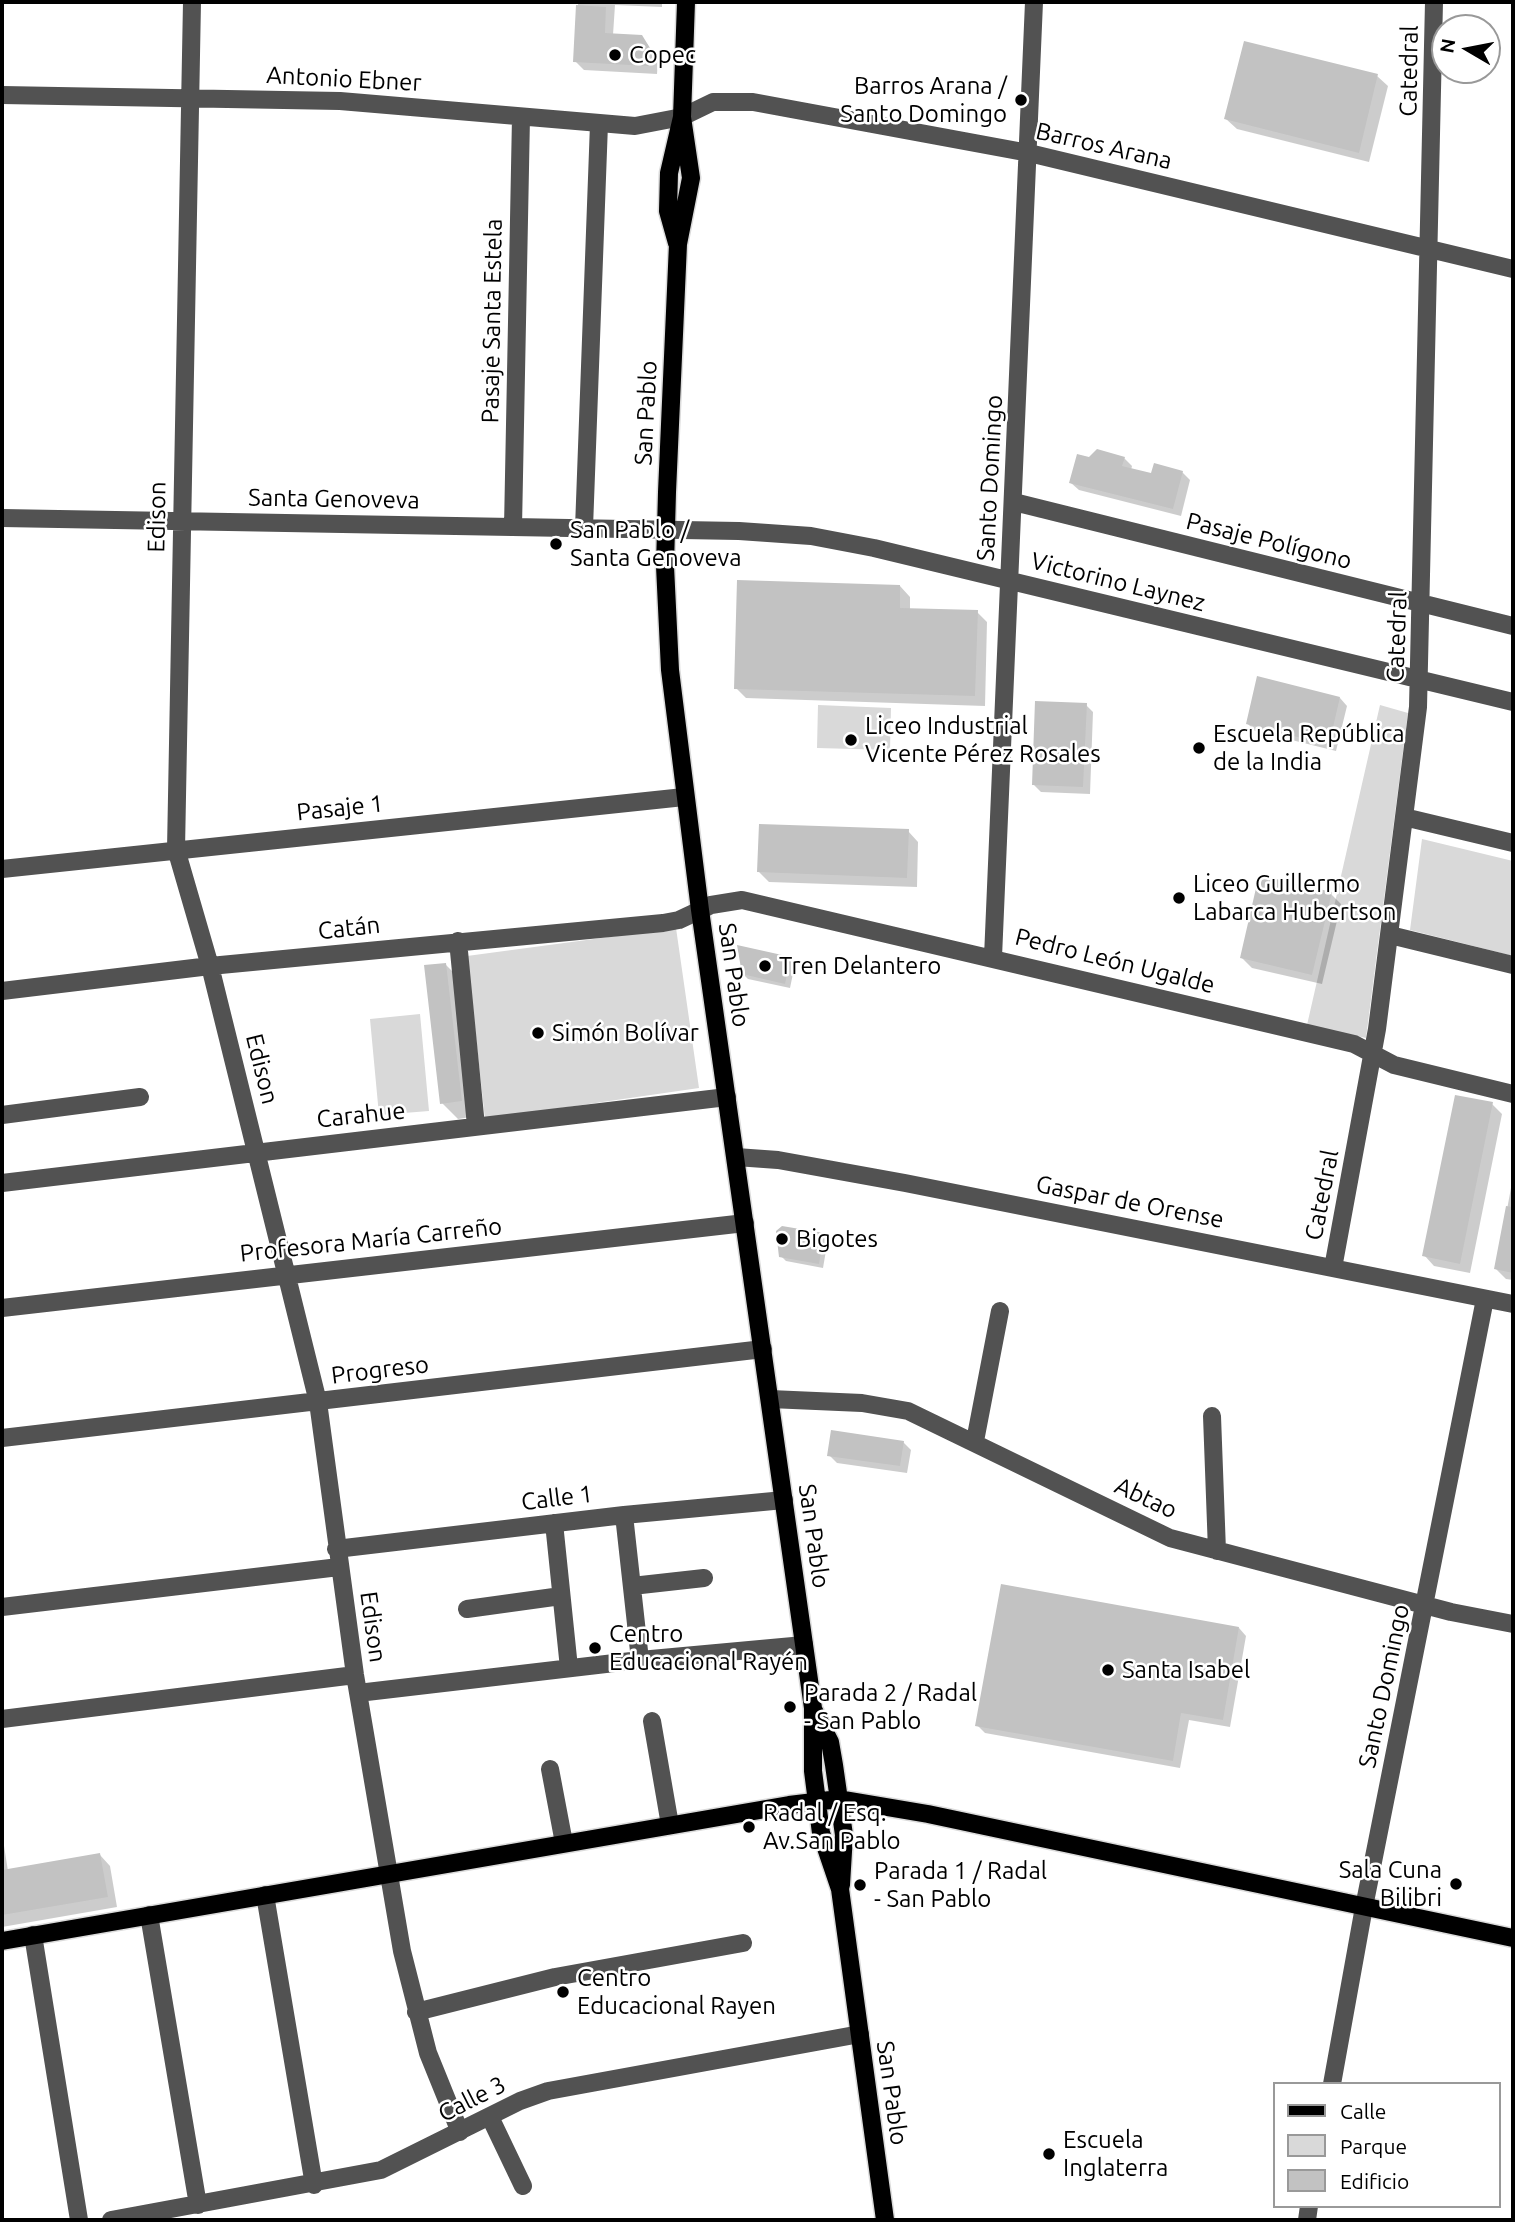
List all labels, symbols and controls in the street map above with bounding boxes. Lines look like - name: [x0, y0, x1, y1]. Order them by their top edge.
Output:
- north arrow: [1431, 14, 1501, 84]
- street label: Catedral: [1394, 25, 1424, 117]
- text: N: [1435, 37, 1459, 55]
- place label: Copec: [629, 41, 696, 69]
- marker: Copec: [607, 47, 623, 63]
- street label: Antonio Ebner: [266, 61, 422, 97]
- place label: Barros Arana / Santo Domingo: [840, 72, 1007, 128]
- marker: Barros Arana / Santo Domingo: [1013, 92, 1029, 108]
- street label: Barros Arana: [1033, 116, 1175, 176]
- street label: Pasaje Santa Estela: [476, 218, 508, 424]
- street label: San Pablo: [629, 360, 663, 466]
- street label: Santo Domingo: [971, 394, 1009, 562]
- street label: Edison: [142, 481, 172, 553]
- street label: Santa Genoveva: [248, 483, 420, 515]
- street label: Pasaje Polígono: [1183, 507, 1355, 575]
- place label: San Pablo / Santa Genoveva: [570, 516, 742, 572]
- marker: San Pablo / Santa Genoveva: [548, 536, 564, 552]
- street label: Victorino Laynez: [1028, 546, 1208, 618]
- street label: Catedral: [1381, 591, 1413, 683]
- place label: Liceo Industrial Vicente Pérez Rosales: [865, 712, 1101, 768]
- place label: Escuela República de la India: [1213, 720, 1405, 776]
- marker: Liceo Industrial Vicente Pérez Rosales: [843, 732, 859, 748]
- marker: Escuela República de la India: [1191, 740, 1207, 756]
- street label: Pasaje 1: [295, 789, 385, 827]
- place label: Liceo Guillermo Labarca Hubertson: [1193, 870, 1396, 926]
- marker: Liceo Guillermo Labarca Hubertson: [1171, 890, 1187, 906]
- street label: Catán: [316, 910, 382, 946]
- street label: San Pablo: [712, 921, 756, 1029]
- street label: Pedro León Ugalde: [1012, 922, 1218, 1000]
- place label: Tren Delantero: [779, 952, 941, 980]
- marker: Tren Delantero: [757, 958, 773, 974]
- place label: Simón Bolívar: [552, 1019, 699, 1047]
- marker: Simón Bolívar: [530, 1025, 546, 1041]
- street label: Edison: [239, 1031, 285, 1107]
- street label: Carahue: [315, 1096, 407, 1134]
- street label: Catedral: [1299, 1147, 1345, 1243]
- street label: Gaspar de Orense: [1034, 1170, 1226, 1234]
- street label: Profesora María Carreño: [239, 1212, 503, 1268]
- place label: Bigotes: [796, 1225, 878, 1253]
- marker: Bigotes: [774, 1231, 790, 1247]
- street label: Progreso: [330, 1350, 430, 1390]
- street label: Abtao: [1110, 1471, 1182, 1525]
- street label: Calle 1: [520, 1479, 594, 1517]
- street label: San Pablo: [792, 1482, 836, 1590]
- street label: Edison: [354, 1590, 392, 1664]
- street label: Santo Domingo: [1353, 1602, 1415, 1770]
- place label: Centro Educacional Rayén: [609, 1620, 808, 1676]
- marker: Centro Educacional Rayén: [587, 1640, 603, 1656]
- place label: Santa Isabel: [1122, 1656, 1250, 1684]
- marker: Santa Isabel: [1100, 1662, 1116, 1678]
- place label: Parada 2 / Radal - San Pablo: [804, 1679, 977, 1735]
- marker: Parada 2 / Radal - San Pablo: [782, 1699, 798, 1715]
- place label: Radal / Esq. Av.San Pablo: [763, 1799, 901, 1855]
- marker: Radal / Esq. Av.San Pablo: [741, 1819, 757, 1835]
- place label: Sala Cuna Bilibri: [1339, 1856, 1442, 1912]
- place label: Parada 1 / Radal - San Pablo: [874, 1857, 1047, 1913]
- marker: Sala Cuna Bilibri: [1448, 1876, 1464, 1892]
- marker: Parada 1 / Radal - San Pablo: [852, 1877, 868, 1893]
- place label: Centro Educacional Rayen: [577, 1964, 776, 2020]
- marker: Centro Educacional Rayen: [555, 1984, 571, 2000]
- street label: San Pablo: [870, 2039, 914, 2147]
- street label: Calle 3: [433, 2070, 511, 2128]
- legend: [1274, 2082, 1501, 2208]
- text: Calle: [1340, 2099, 1386, 2123]
- place label: Escuela Inglaterra: [1063, 2126, 1168, 2182]
- text: Parque: [1340, 2134, 1407, 2158]
- marker: Escuela Inglaterra: [1041, 2146, 1057, 2162]
- text: Edificio: [1340, 2169, 1409, 2193]

